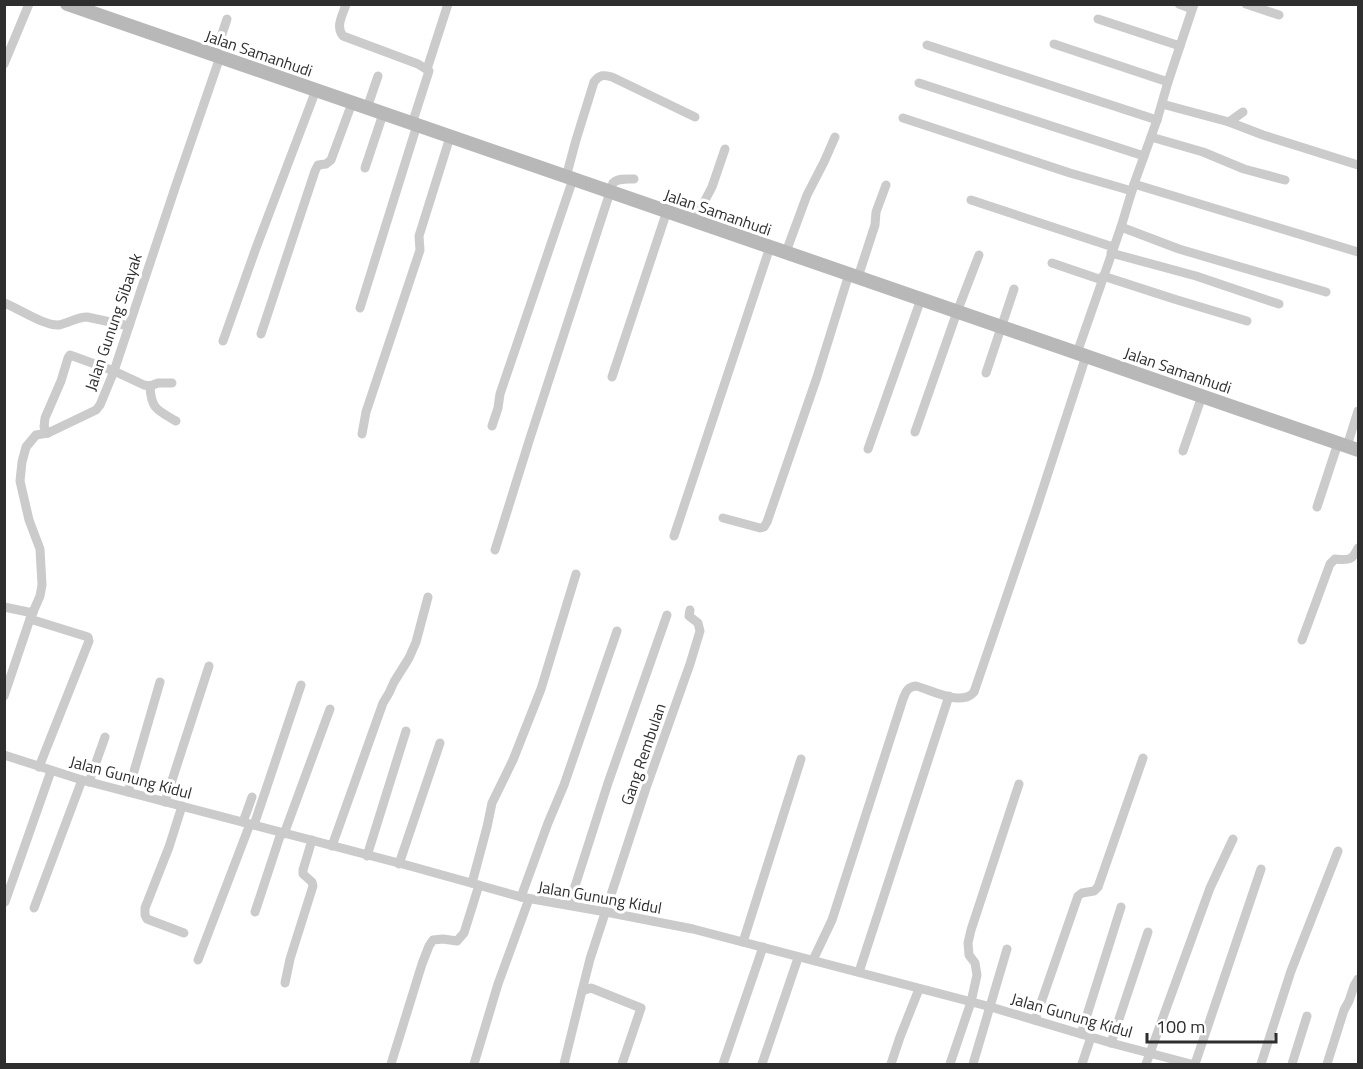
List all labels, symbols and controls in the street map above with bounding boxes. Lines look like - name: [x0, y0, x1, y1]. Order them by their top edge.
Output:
- street label: Jalan Samanhudi: [202, 23, 316, 83]
- street label: Jalan Samanhudi: [661, 182, 775, 242]
- street label: Jalan Gunung Sibayak: [78, 250, 148, 394]
- street label: Jalan Samanhudi: [1121, 340, 1235, 400]
- street label: Gang Rembulan: [614, 700, 672, 808]
- street label: Jalan Gunung Kidul: [67, 749, 195, 805]
- street label: Jalan Gunung Kidul: [536, 874, 664, 920]
- street label: Jalan Gunung Kidul: [1008, 986, 1136, 1044]
- scale bar: [1147, 1006, 1276, 1044]
- text: 100 m: [1156, 1013, 1205, 1040]

